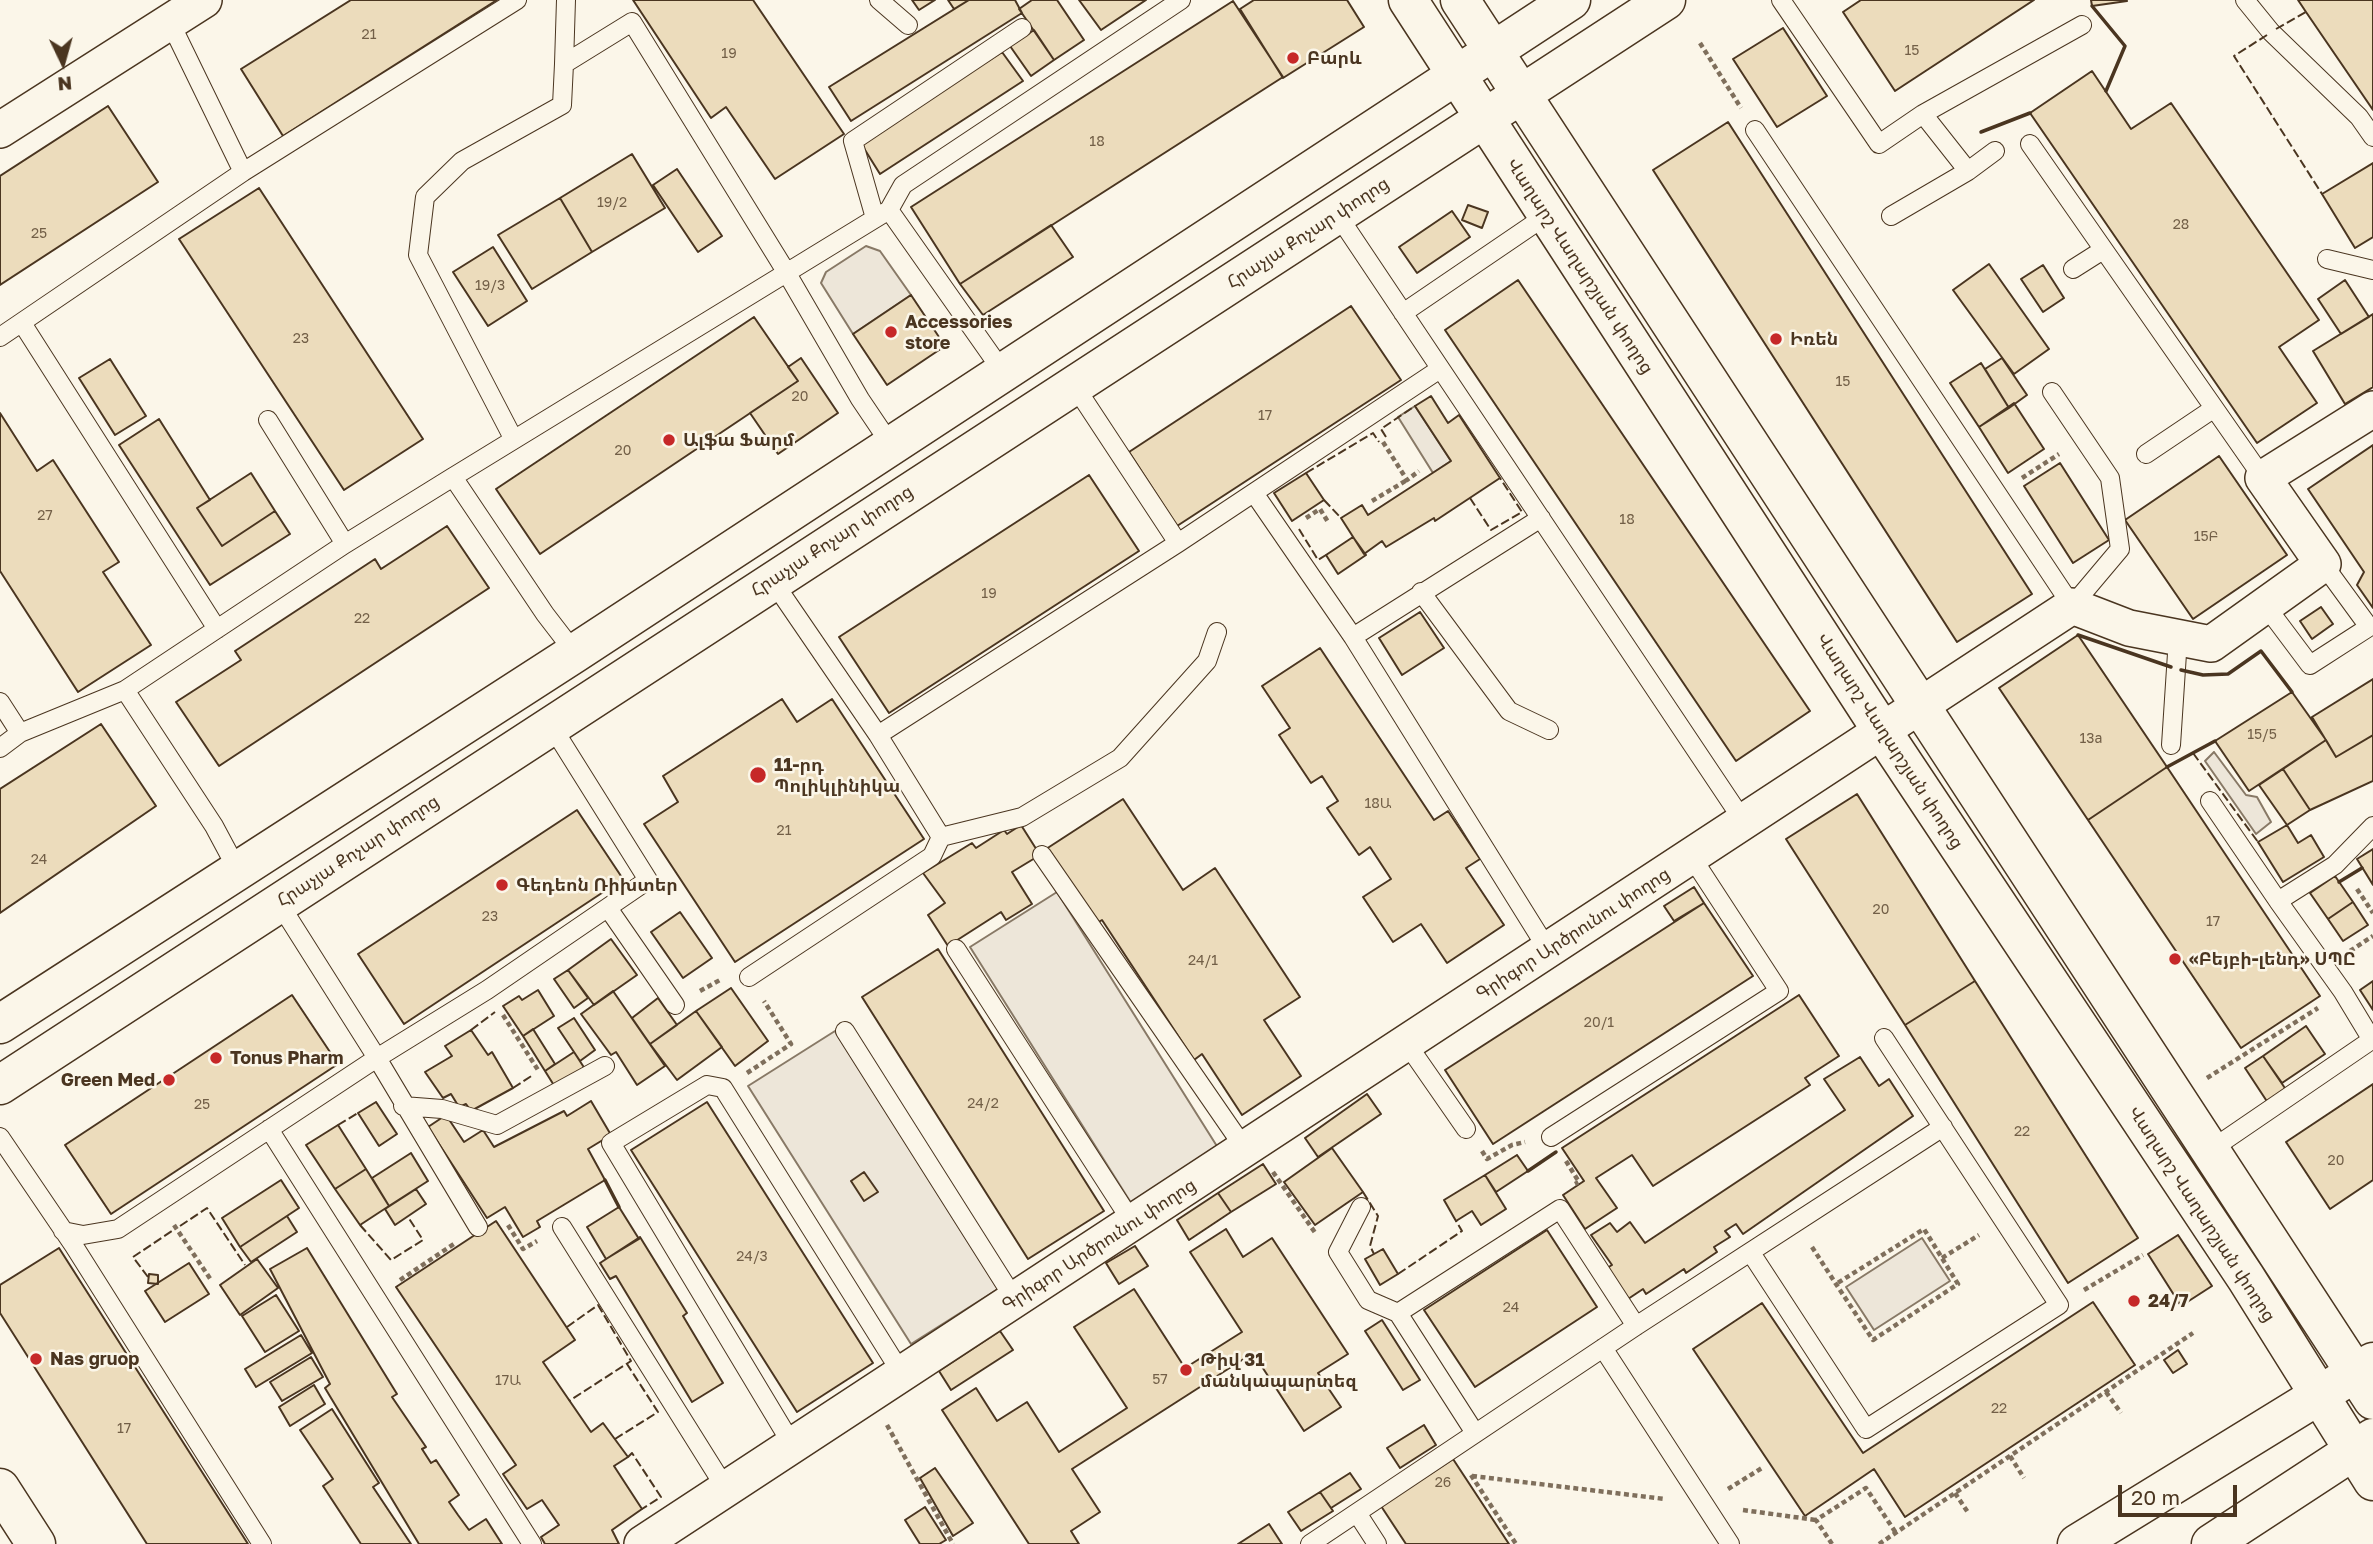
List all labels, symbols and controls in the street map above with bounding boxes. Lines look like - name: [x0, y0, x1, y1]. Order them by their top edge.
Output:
- house number: 21: [362, 27, 376, 43]
- north arrow: [28, 28, 98, 98]
- house number: 15: [1905, 43, 1919, 59]
- house number: 19: [721, 46, 737, 62]
- place label: Բարև: [1307, 47, 1362, 69]
- marker: Բարև: [1285, 50, 1301, 66]
- text: N: [57, 72, 73, 97]
- house number: 18: [1089, 134, 1105, 150]
- street label: Վաղարշ Վաղարշյան փողոց: [1502, 154, 1658, 378]
- street label: Հրաչյա Քոչար փողոց: [1223, 173, 1393, 293]
- house number: 19/2: [597, 195, 627, 211]
- house number: 28: [2173, 217, 2189, 233]
- house number: 25: [31, 226, 47, 242]
- house number: 19/3: [475, 278, 505, 294]
- place label: Accessories store: [905, 311, 1013, 354]
- marker: Accessories store: [883, 324, 899, 340]
- place label: Իռեն: [1790, 328, 1838, 350]
- house number: 23: [293, 331, 309, 347]
- marker: Իռեն: [1768, 331, 1784, 347]
- house number: 15: [1836, 374, 1850, 390]
- house number: 20: [792, 389, 808, 405]
- house number: 17: [1258, 408, 1272, 424]
- place label: Ալֆա Ֆարմ: [683, 429, 794, 451]
- marker: Ալֆա Ֆարմ: [661, 432, 677, 448]
- house number: 20: [615, 443, 631, 459]
- street label: Հրաչյա Քոչար փողոց: [747, 481, 917, 601]
- house number: 27: [37, 508, 53, 524]
- house number: 18: [1619, 512, 1635, 528]
- house number: 15Բ: [2194, 529, 2218, 545]
- house number: 19: [981, 586, 997, 602]
- house number: 22: [354, 611, 370, 627]
- street label: Վաղարշ Վաղարշյան փողոց: [1812, 629, 1968, 853]
- house number: 15/5: [2247, 727, 2277, 743]
- house number: 13a: [2080, 731, 2102, 747]
- place label: 11-րդ Պոլիկլինիկա: [774, 754, 900, 796]
- marker: 11-րդ Պոլիկլինիկա: [748, 765, 768, 785]
- street label: Հրաչյա Քոչար փողոց: [273, 791, 443, 911]
- house number: 18Ա: [1365, 796, 1391, 812]
- house number: 21: [777, 823, 791, 839]
- house number: 24: [31, 852, 47, 868]
- street label: Գրիգոր Արծրունու փողոց: [1472, 863, 1674, 1005]
- place label: Գեդեոն Ռիխտեր: [516, 874, 678, 896]
- marker: Գեդեոն Ռիխտեր: [494, 877, 510, 893]
- house number: 20: [1873, 902, 1889, 918]
- house number: 23: [482, 909, 498, 925]
- house number: 17: [2206, 914, 2220, 930]
- place label: «Բեյբի-լենդ» ՍՊԸ: [2189, 948, 2356, 970]
- marker: «Բեյբի-լենդ» ՍՊԸ: [2167, 951, 2183, 967]
- house number: 24/1: [1188, 953, 1218, 969]
- house number: 20/1: [1584, 1015, 1614, 1031]
- place label: Tonus Pharm: [230, 1047, 343, 1069]
- marker: Tonus Pharm: [208, 1050, 224, 1066]
- place label: Green Med: [61, 1069, 155, 1091]
- marker: Green Med: [161, 1072, 177, 1088]
- house number: 24/2: [967, 1096, 999, 1112]
- house number: 25: [194, 1097, 210, 1113]
- street label: Վաղարշ Վաղարշյան փողոց: [2124, 1102, 2280, 1326]
- house number: 22: [2014, 1124, 2030, 1140]
- house number: 20: [2328, 1153, 2344, 1169]
- street label: Գրիգոր Արծրունու փողոց: [998, 1174, 1200, 1316]
- house number: 24/3: [736, 1249, 768, 1265]
- place label: 24/7: [2148, 1290, 2189, 1312]
- marker: 24/7: [2126, 1293, 2142, 1309]
- house number: 24: [1503, 1300, 1519, 1316]
- place label: Nas gruop: [50, 1348, 139, 1370]
- place label: Թիվ 31 մանկապարտեզ: [1200, 1349, 1357, 1392]
- marker: Nas gruop: [28, 1351, 44, 1367]
- marker: Թիվ 31 մանկապարտեզ: [1178, 1362, 1194, 1378]
- house number: 57: [1152, 1372, 1168, 1388]
- house number: 17Ա: [495, 1373, 521, 1389]
- house number: 22: [1991, 1401, 2007, 1417]
- house number: 17: [117, 1421, 131, 1437]
- scale bar: [2121, 1470, 2240, 1514]
- house number: 26: [1435, 1475, 1451, 1491]
- text: 20 m: [2131, 1484, 2180, 1510]

